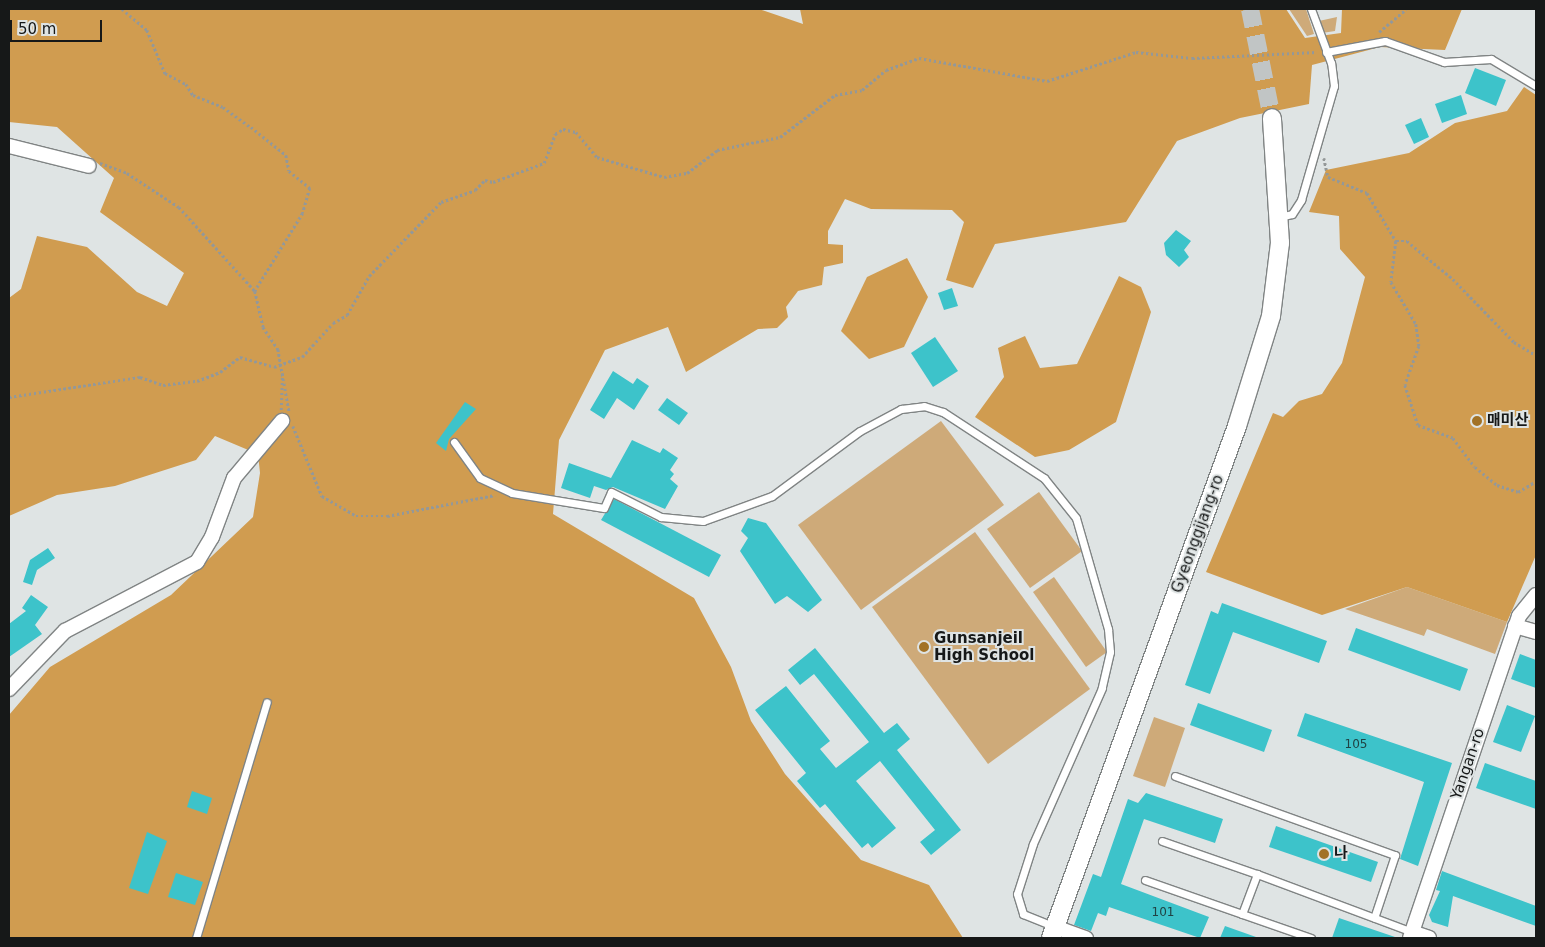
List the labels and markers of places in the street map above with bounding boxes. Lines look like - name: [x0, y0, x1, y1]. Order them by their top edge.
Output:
- place label: 매미산: [1487, 412, 1528, 430]
- marker: 매미산: [1471, 415, 1483, 427]
- place label: Gunsanjeil High School: [934, 629, 1034, 664]
- marker: Gunsanjeil High School: [918, 641, 930, 653]
- place label: 나: [1334, 845, 1348, 863]
- marker: 나: [1318, 848, 1330, 860]

